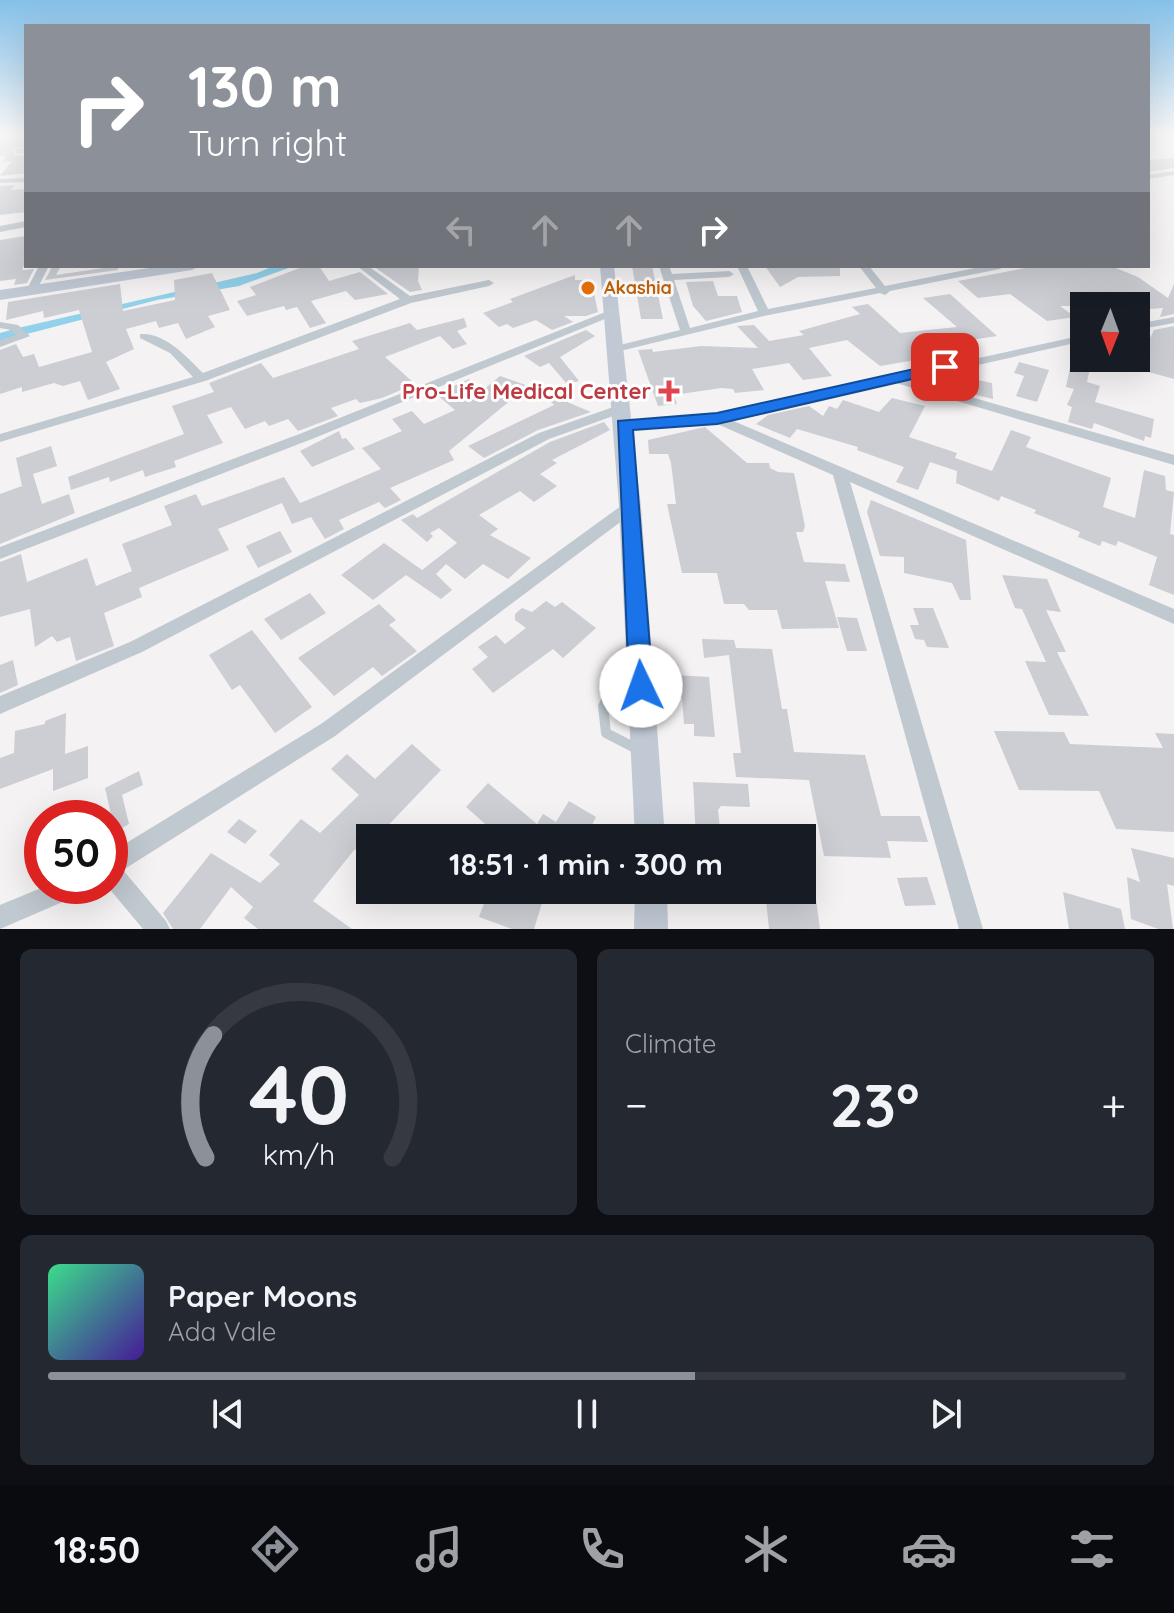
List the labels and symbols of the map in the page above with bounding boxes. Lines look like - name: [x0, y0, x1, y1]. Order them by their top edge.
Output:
- place label: Akashia: [604, 276, 672, 299]
- marker: Akashia: [579, 279, 597, 297]
- north arrow: [1070, 292, 1150, 372]
- pin: [911, 333, 979, 401]
- place label: Pro-Life Medical Center: [402, 377, 651, 405]
- marker: Pro-Life Medical Center: [658, 380, 680, 402]
- position arrow: [599, 644, 683, 728]
- speed limit sign: 50: [24, 800, 128, 904]

